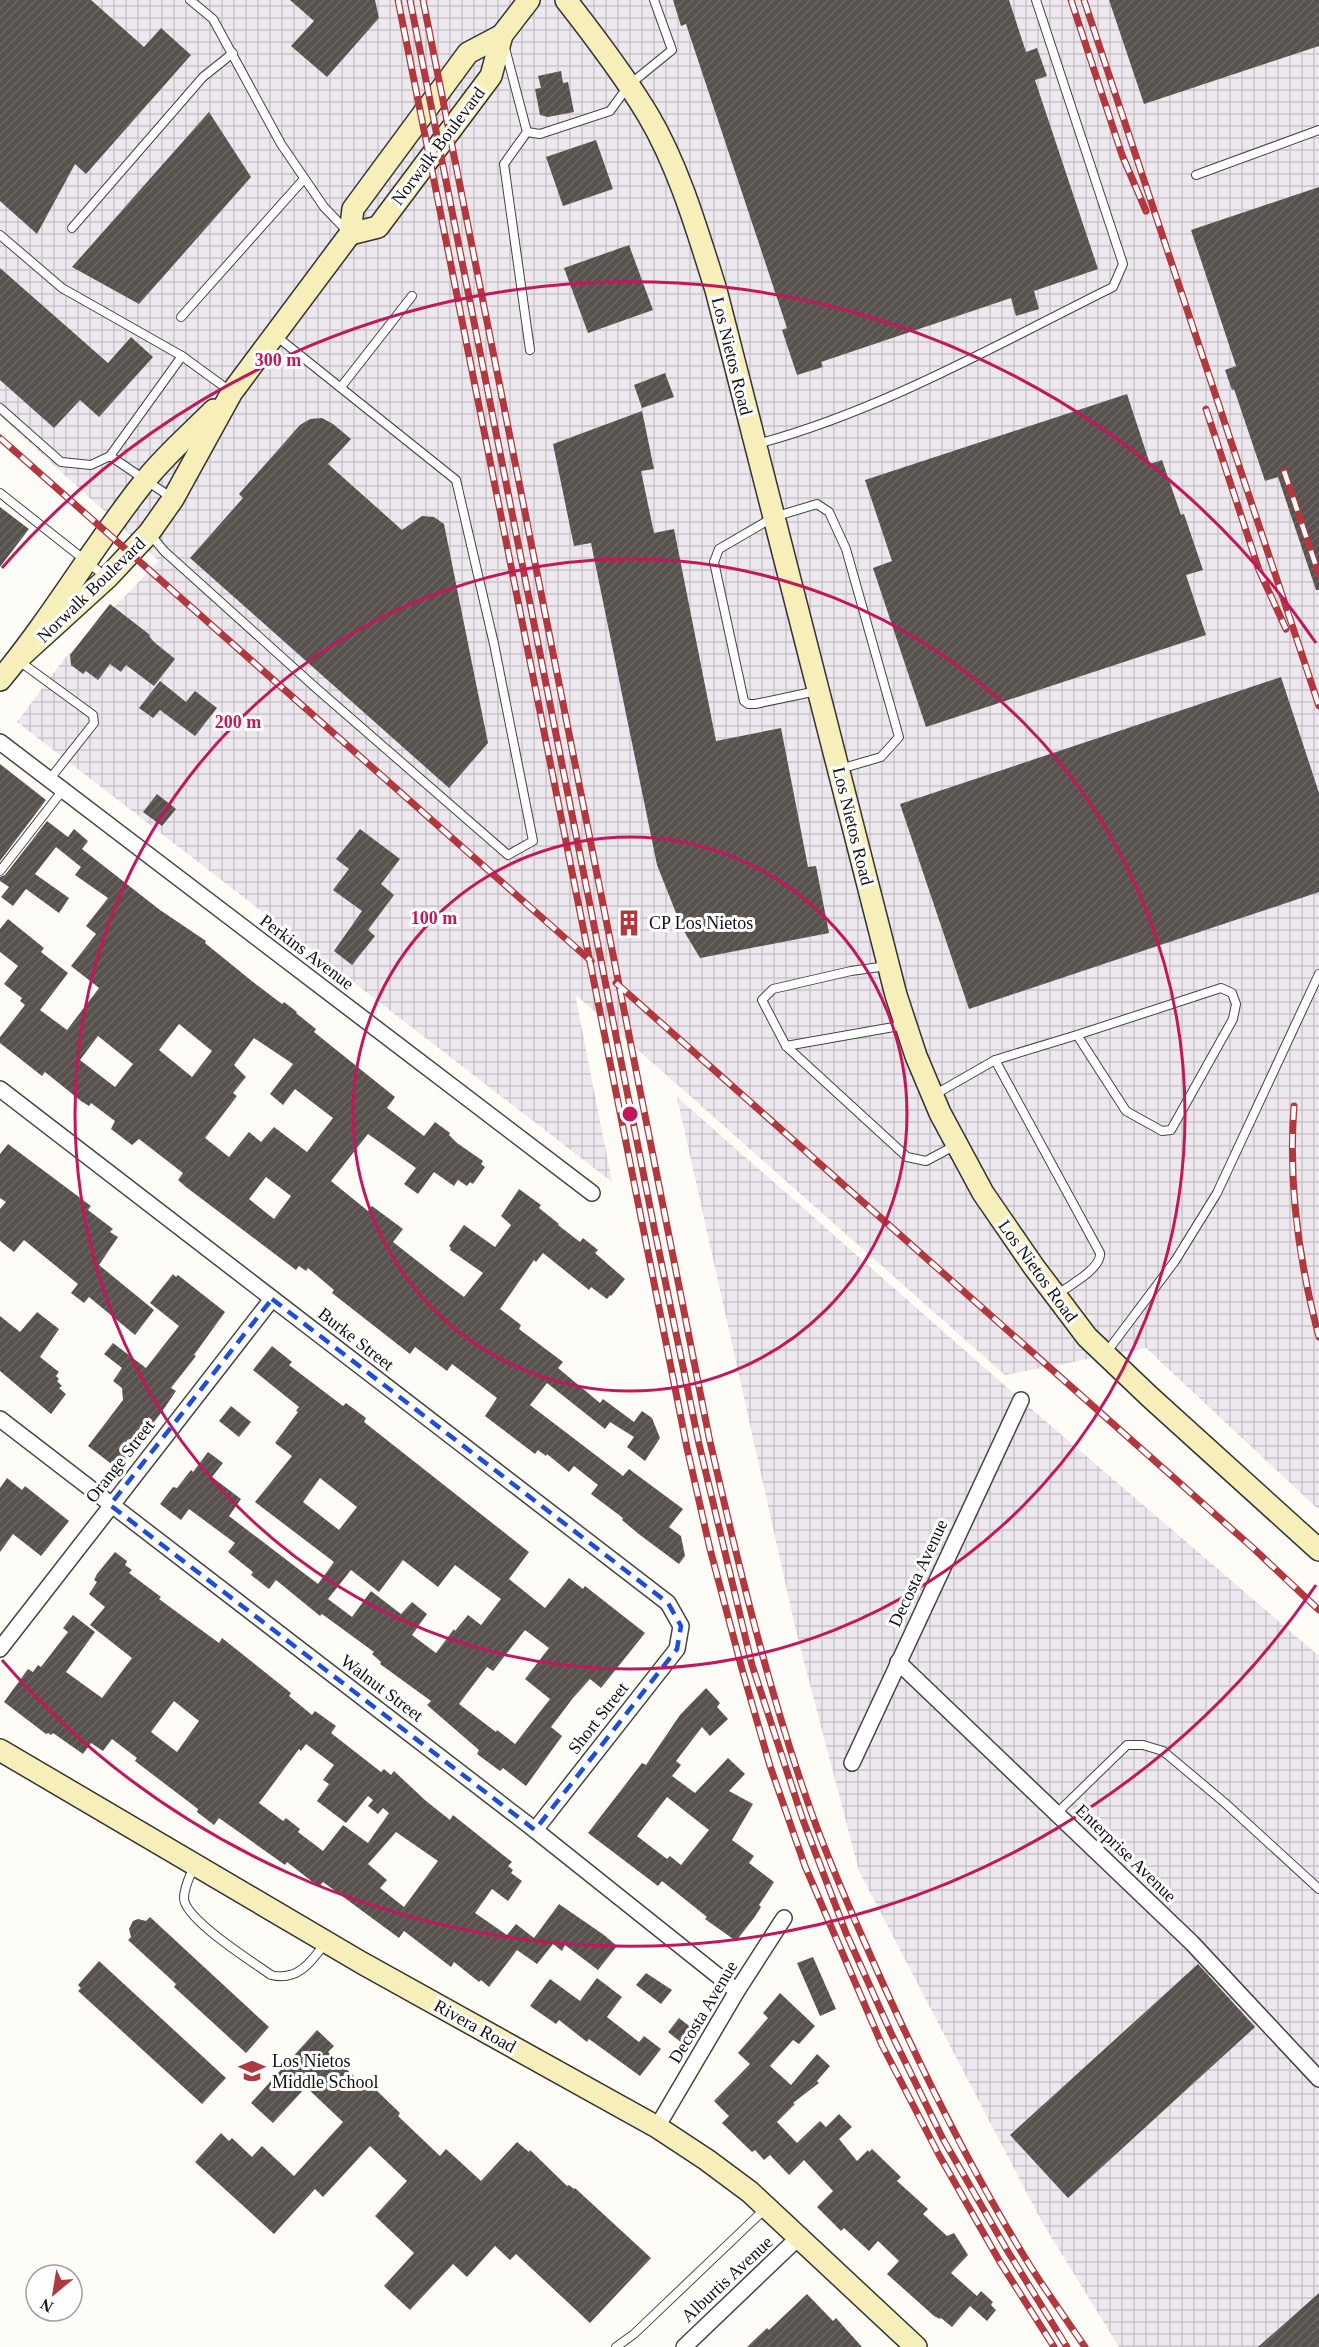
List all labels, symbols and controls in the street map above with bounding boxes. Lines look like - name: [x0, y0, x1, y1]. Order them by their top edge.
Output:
- street label: Norwalk Boulevard: [387, 83, 489, 209]
- street label: Los Nietos Road: [708, 295, 756, 417]
- text: 300 m: [255, 350, 301, 370]
- street label: Norwalk Boulevard: [33, 533, 149, 647]
- text: 200 m: [215, 712, 261, 732]
- street label: Los Nietos Road: [829, 765, 877, 887]
- text: 100 m: [411, 908, 457, 928]
- building icon: CP Los Nietos: [614, 908, 644, 938]
- street label: Perkins Avenue: [256, 910, 358, 994]
- place label: CP Los Nietos: [649, 913, 753, 933]
- centre of rings: [620, 1104, 640, 1124]
- street label: Los Nietos Road: [994, 1216, 1082, 1326]
- street label: Burke Street: [314, 1303, 398, 1375]
- street label: Orange Street: [82, 1416, 158, 1506]
- street label: Decosta Avenue: [884, 1516, 952, 1630]
- street label: Walnut Street: [337, 1651, 427, 1725]
- street label: Short Street: [564, 1678, 632, 1758]
- street label: Enterprise Avenue: [1072, 1800, 1180, 1906]
- street label: Decosta Avenue: [665, 1957, 741, 2067]
- street label: Rivera Road: [431, 1995, 519, 2057]
- place label: Los Nietos Middle School: [272, 2051, 379, 2092]
- school or university icon: Los Nietos Middle School: [237, 2056, 267, 2086]
- street label: Alburtis Avenue: [677, 2232, 777, 2326]
- north arrow: [24, 2263, 84, 2323]
- text: N: [37, 2295, 56, 2316]

